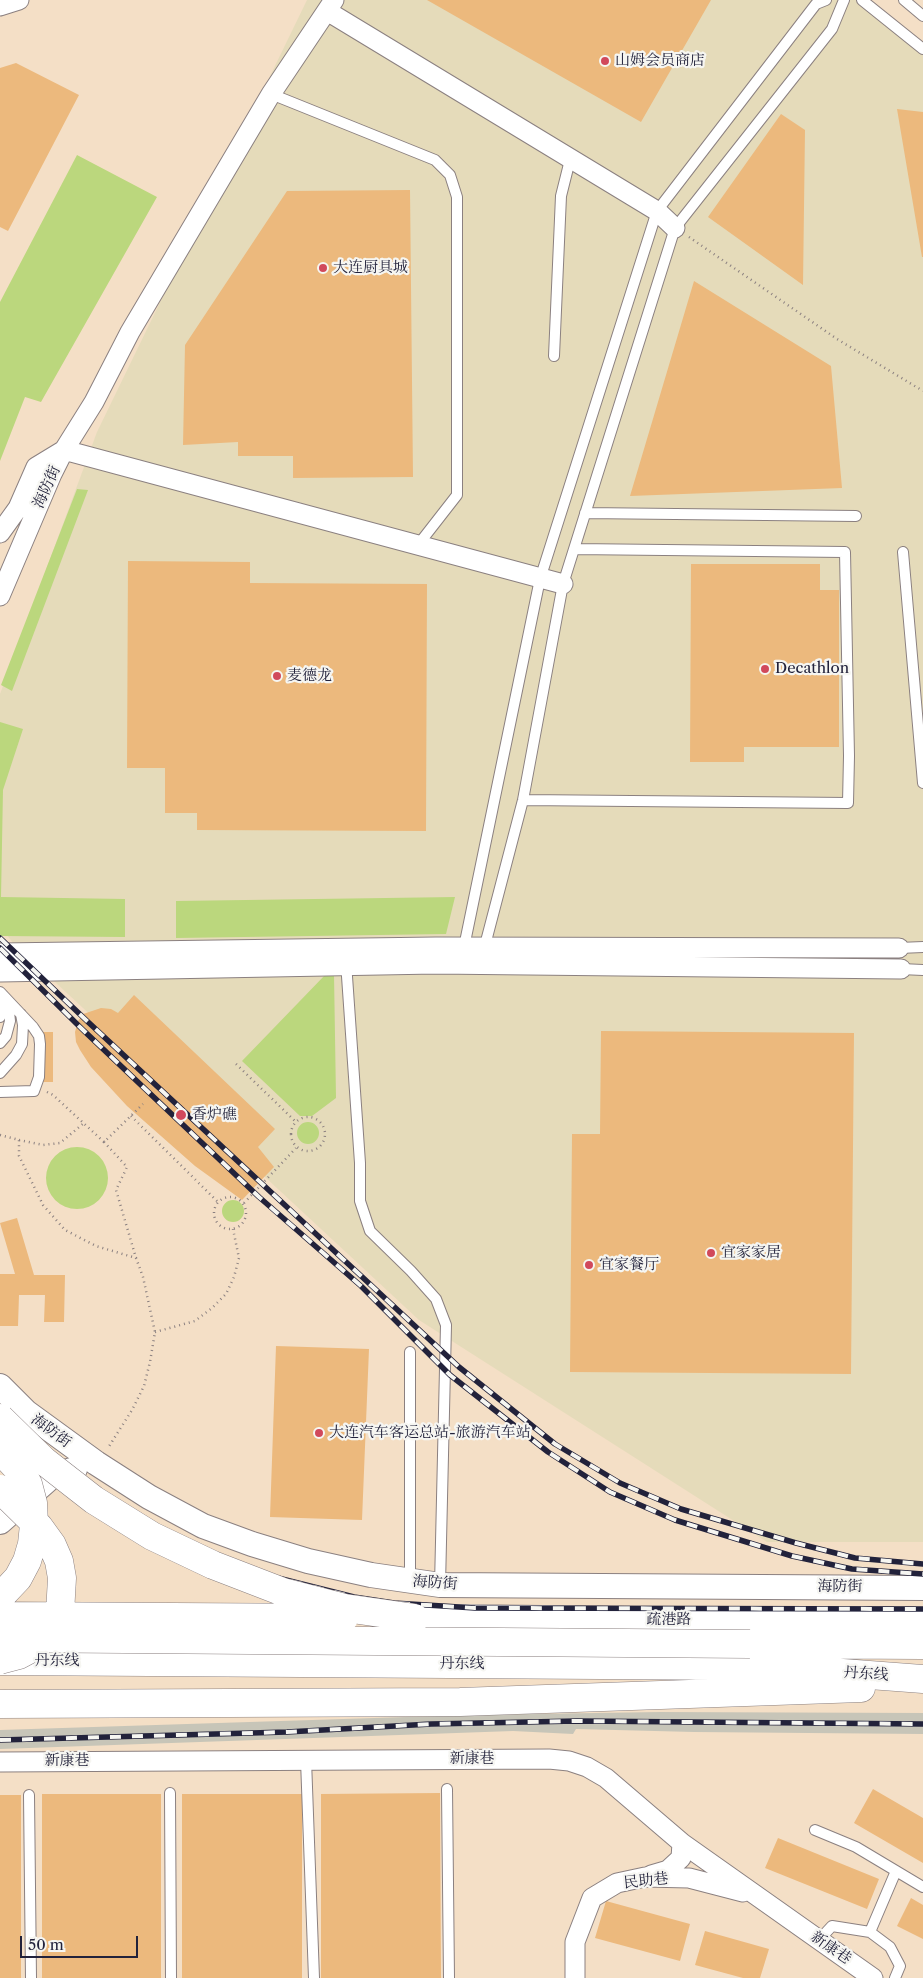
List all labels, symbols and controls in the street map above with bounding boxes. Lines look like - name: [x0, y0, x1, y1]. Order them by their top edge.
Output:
- place label: 山姆会员商店: [615, 52, 705, 70]
- marker: 山姆会员商店: [599, 55, 611, 67]
- place label: 大连厨具城: [333, 259, 408, 277]
- marker: 大连厨具城: [317, 262, 329, 274]
- street label: 海防街: [30, 463, 64, 511]
- place label: Decathlon: [775, 660, 849, 678]
- marker: Decathlon: [759, 663, 771, 675]
- place label: 麦德龙: [287, 667, 332, 685]
- marker: 麦德龙: [271, 670, 283, 682]
- place label: 香炉礁: [192, 1106, 237, 1124]
- marker: 香炉礁: [174, 1108, 188, 1122]
- place label: 宜家家居: [721, 1244, 781, 1262]
- marker: 宜家家居: [705, 1247, 717, 1259]
- place label: 宜家餐厅: [599, 1256, 659, 1274]
- marker: 宜家餐厅: [583, 1259, 595, 1271]
- street label: 海防街: [28, 1410, 74, 1452]
- place label: 大连汽车客运总站-旅游汽车站: [329, 1424, 531, 1442]
- marker: 大连汽车客运总站-旅游汽车站: [313, 1427, 325, 1439]
- street label: 海防街: [412, 1572, 458, 1594]
- street label: 海防街: [818, 1578, 862, 1596]
- street label: 疏港路: [647, 1611, 691, 1629]
- street label: 丹东线: [35, 1652, 79, 1670]
- street label: 丹东线: [440, 1655, 484, 1673]
- street label: 丹东线: [843, 1663, 889, 1685]
- street label: 新康巷: [450, 1750, 494, 1768]
- street label: 新康巷: [45, 1752, 89, 1770]
- street label: 民助巷: [623, 1870, 669, 1892]
- scale bar: [22, 1926, 140, 1958]
- street label: 新康巷: [807, 1928, 855, 1968]
- text: 50 m: [28, 1935, 64, 1954]

